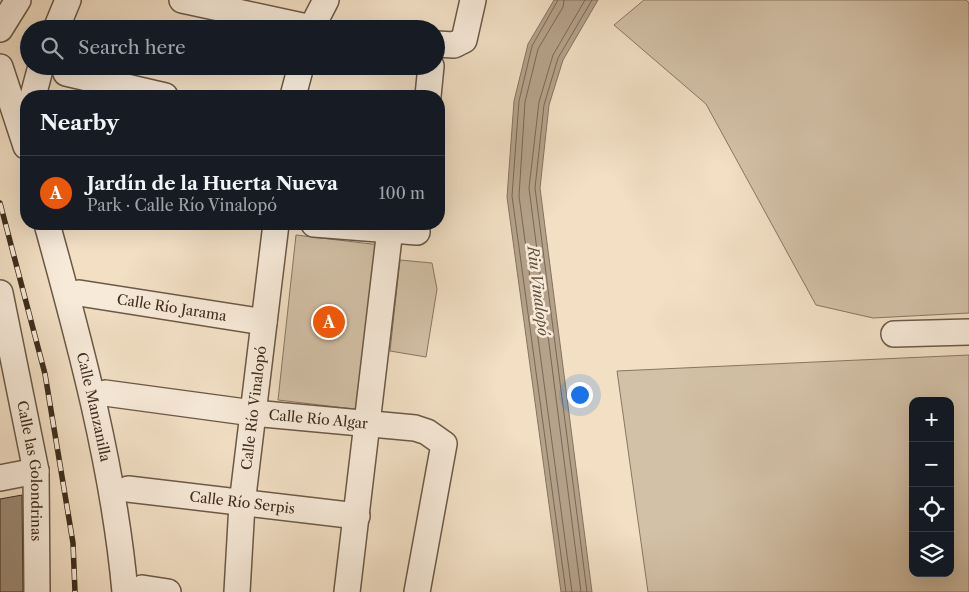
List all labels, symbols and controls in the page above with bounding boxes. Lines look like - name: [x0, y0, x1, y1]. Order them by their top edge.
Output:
- search box: [20, 20, 445, 75]
- icon: search: [38, 34, 66, 62]
- text: Search here: [78, 36, 186, 59]
- text: Nearby: [40, 110, 119, 135]
- text: Jardín de la Huerta Nueva: [87, 172, 338, 195]
- text: A: [50, 183, 62, 203]
- text: 100 m: [379, 183, 425, 203]
- text: Park · Calle Río Vinalopó: [87, 195, 277, 215]
- water label: Riu Vinalopó: [523, 244, 554, 338]
- street label: Calle Río Jarama: [116, 290, 229, 325]
- pin: A: [313, 303, 345, 341]
- street label: Calle Río Vinalopó: [237, 345, 270, 471]
- street label: Calle Manzanilla: [73, 350, 115, 464]
- your location: [567, 382, 593, 408]
- map controls: [909, 397, 954, 577]
- button: +: [909, 397, 954, 442]
- street label: Calle las Golondrinas: [13, 399, 46, 541]
- street label: Calle Río Algar: [268, 406, 369, 433]
- button: −: [909, 442, 954, 487]
- street label: Calle Río Serpis: [188, 487, 296, 518]
- button: locate: [909, 487, 954, 532]
- button: layers: [909, 532, 954, 577]

